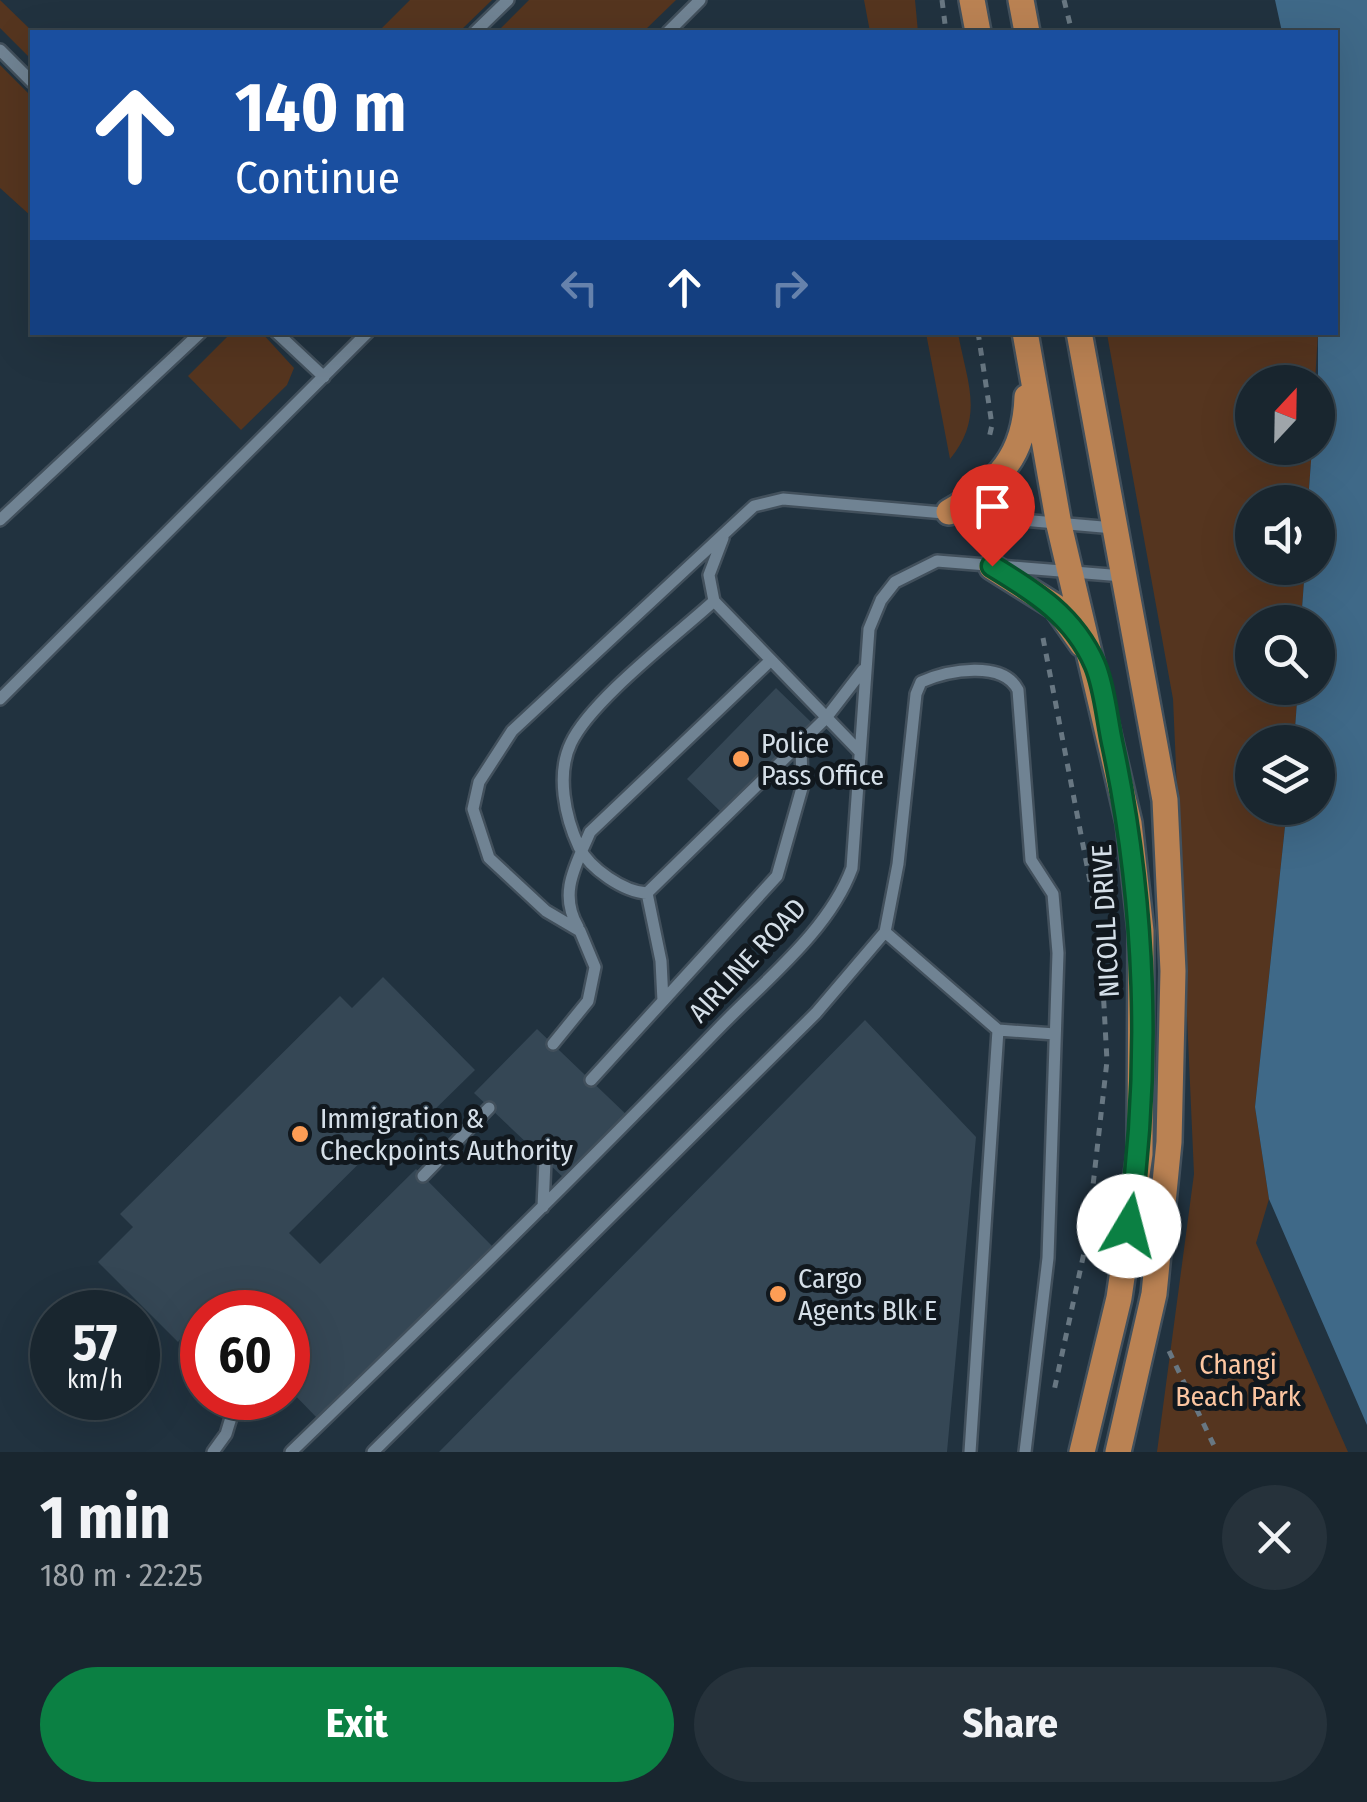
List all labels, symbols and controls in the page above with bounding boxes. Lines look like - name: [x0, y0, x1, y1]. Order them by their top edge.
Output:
- text: 140 m: [235, 66, 407, 150]
- icon: ahead: [70, 70, 200, 200]
- text: Continue: [235, 151, 400, 205]
- icon: left: [552, 260, 607, 315]
- icon: ahead: [657, 260, 712, 315]
- icon: right: [762, 260, 817, 315]
- north arrow: [1235, 365, 1335, 465]
- map controls: [1235, 365, 1335, 825]
- pin: [950, 464, 1035, 567]
- icon: arrive: [965, 479, 1020, 534]
- button: sound: [1235, 485, 1335, 585]
- button: search: [1235, 605, 1335, 705]
- button: layers: [1235, 725, 1335, 825]
- place label: Police Pass Office: [761, 727, 884, 792]
- marker: Police Pass Office: [730, 748, 752, 770]
- street label: NICOLL DRIVE: [1085, 844, 1126, 998]
- street label: AIRLINE ROAD: [682, 892, 813, 1029]
- place label: Immigration & Checkpoints Authority: [320, 1102, 574, 1167]
- marker: Immigration & Checkpoints Authority: [289, 1123, 311, 1145]
- position arrow: [1077, 1174, 1181, 1278]
- place label: Cargo Agents Blk E: [798, 1262, 937, 1327]
- marker: Cargo Agents Blk E: [767, 1283, 789, 1305]
- speed limit sign: 60: [180, 1290, 310, 1420]
- text: 57: [73, 1313, 117, 1373]
- park label: Changi Beach Park: [1175, 1348, 1302, 1413]
- text: km/h: [67, 1365, 123, 1395]
- text: 1 min: [40, 1482, 171, 1554]
- button: close: [1222, 1485, 1327, 1590]
- text: 180 m · 22:25: [40, 1556, 203, 1594]
- button: Exit: [40, 1667, 674, 1782]
- button: Share: [694, 1667, 1327, 1782]

